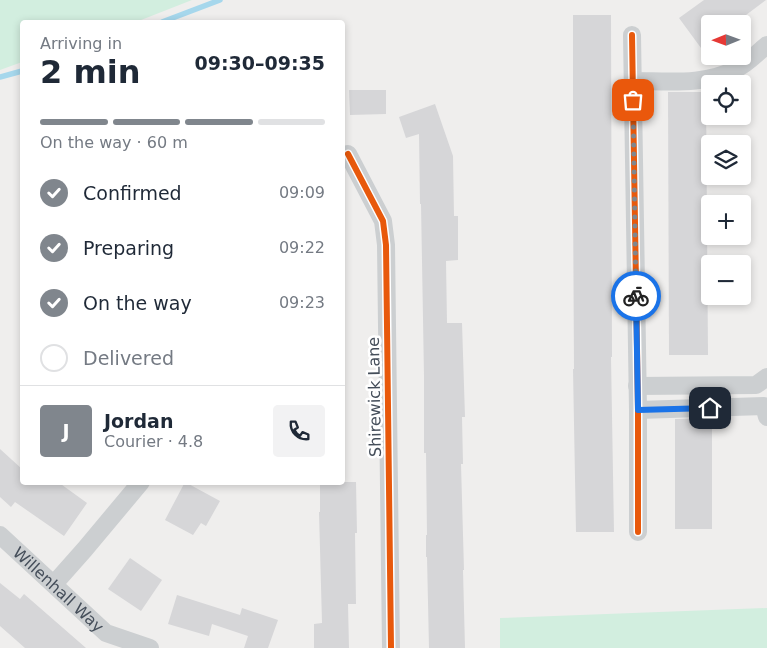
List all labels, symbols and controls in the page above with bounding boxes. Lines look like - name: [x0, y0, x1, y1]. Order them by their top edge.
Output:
- north arrow: [701, 15, 751, 65]
- map controls: [701, 15, 751, 305]
- text: Arriving in: [40, 34, 122, 53]
- text: 09:30–09:35: [195, 52, 325, 74]
- text: 2 min: [40, 53, 141, 91]
- button: locate: [701, 75, 751, 125]
- pin: [612, 79, 654, 121]
- icon: bag: [619, 86, 647, 114]
- text: On the way · 60 m: [40, 133, 188, 152]
- button: layers: [701, 135, 751, 185]
- icon: check: [40, 179, 68, 207]
- text: Confirmed: [83, 182, 182, 204]
- text: 09:09: [279, 183, 325, 202]
- button: +: [701, 195, 751, 245]
- icon: check: [40, 234, 68, 262]
- text: Preparing: [83, 237, 174, 259]
- text: 09:22: [279, 238, 325, 257]
- button: −: [701, 255, 751, 305]
- courier: [611, 271, 661, 321]
- icon: bike: [622, 282, 650, 310]
- icon: check: [40, 289, 68, 317]
- text: On the way: [83, 292, 192, 314]
- text: 09:23: [279, 293, 325, 312]
- street label: Shirewick Lane: [364, 337, 385, 457]
- text: Delivered: [83, 347, 174, 369]
- pin: [689, 387, 731, 429]
- icon: home: [696, 394, 724, 422]
- button: phone: [273, 405, 325, 457]
- text: Jordan: [104, 410, 173, 432]
- text: J: [62, 420, 70, 442]
- text: Courier · 4.8: [104, 432, 203, 451]
- street label: Willenhall Way: [9, 543, 108, 636]

